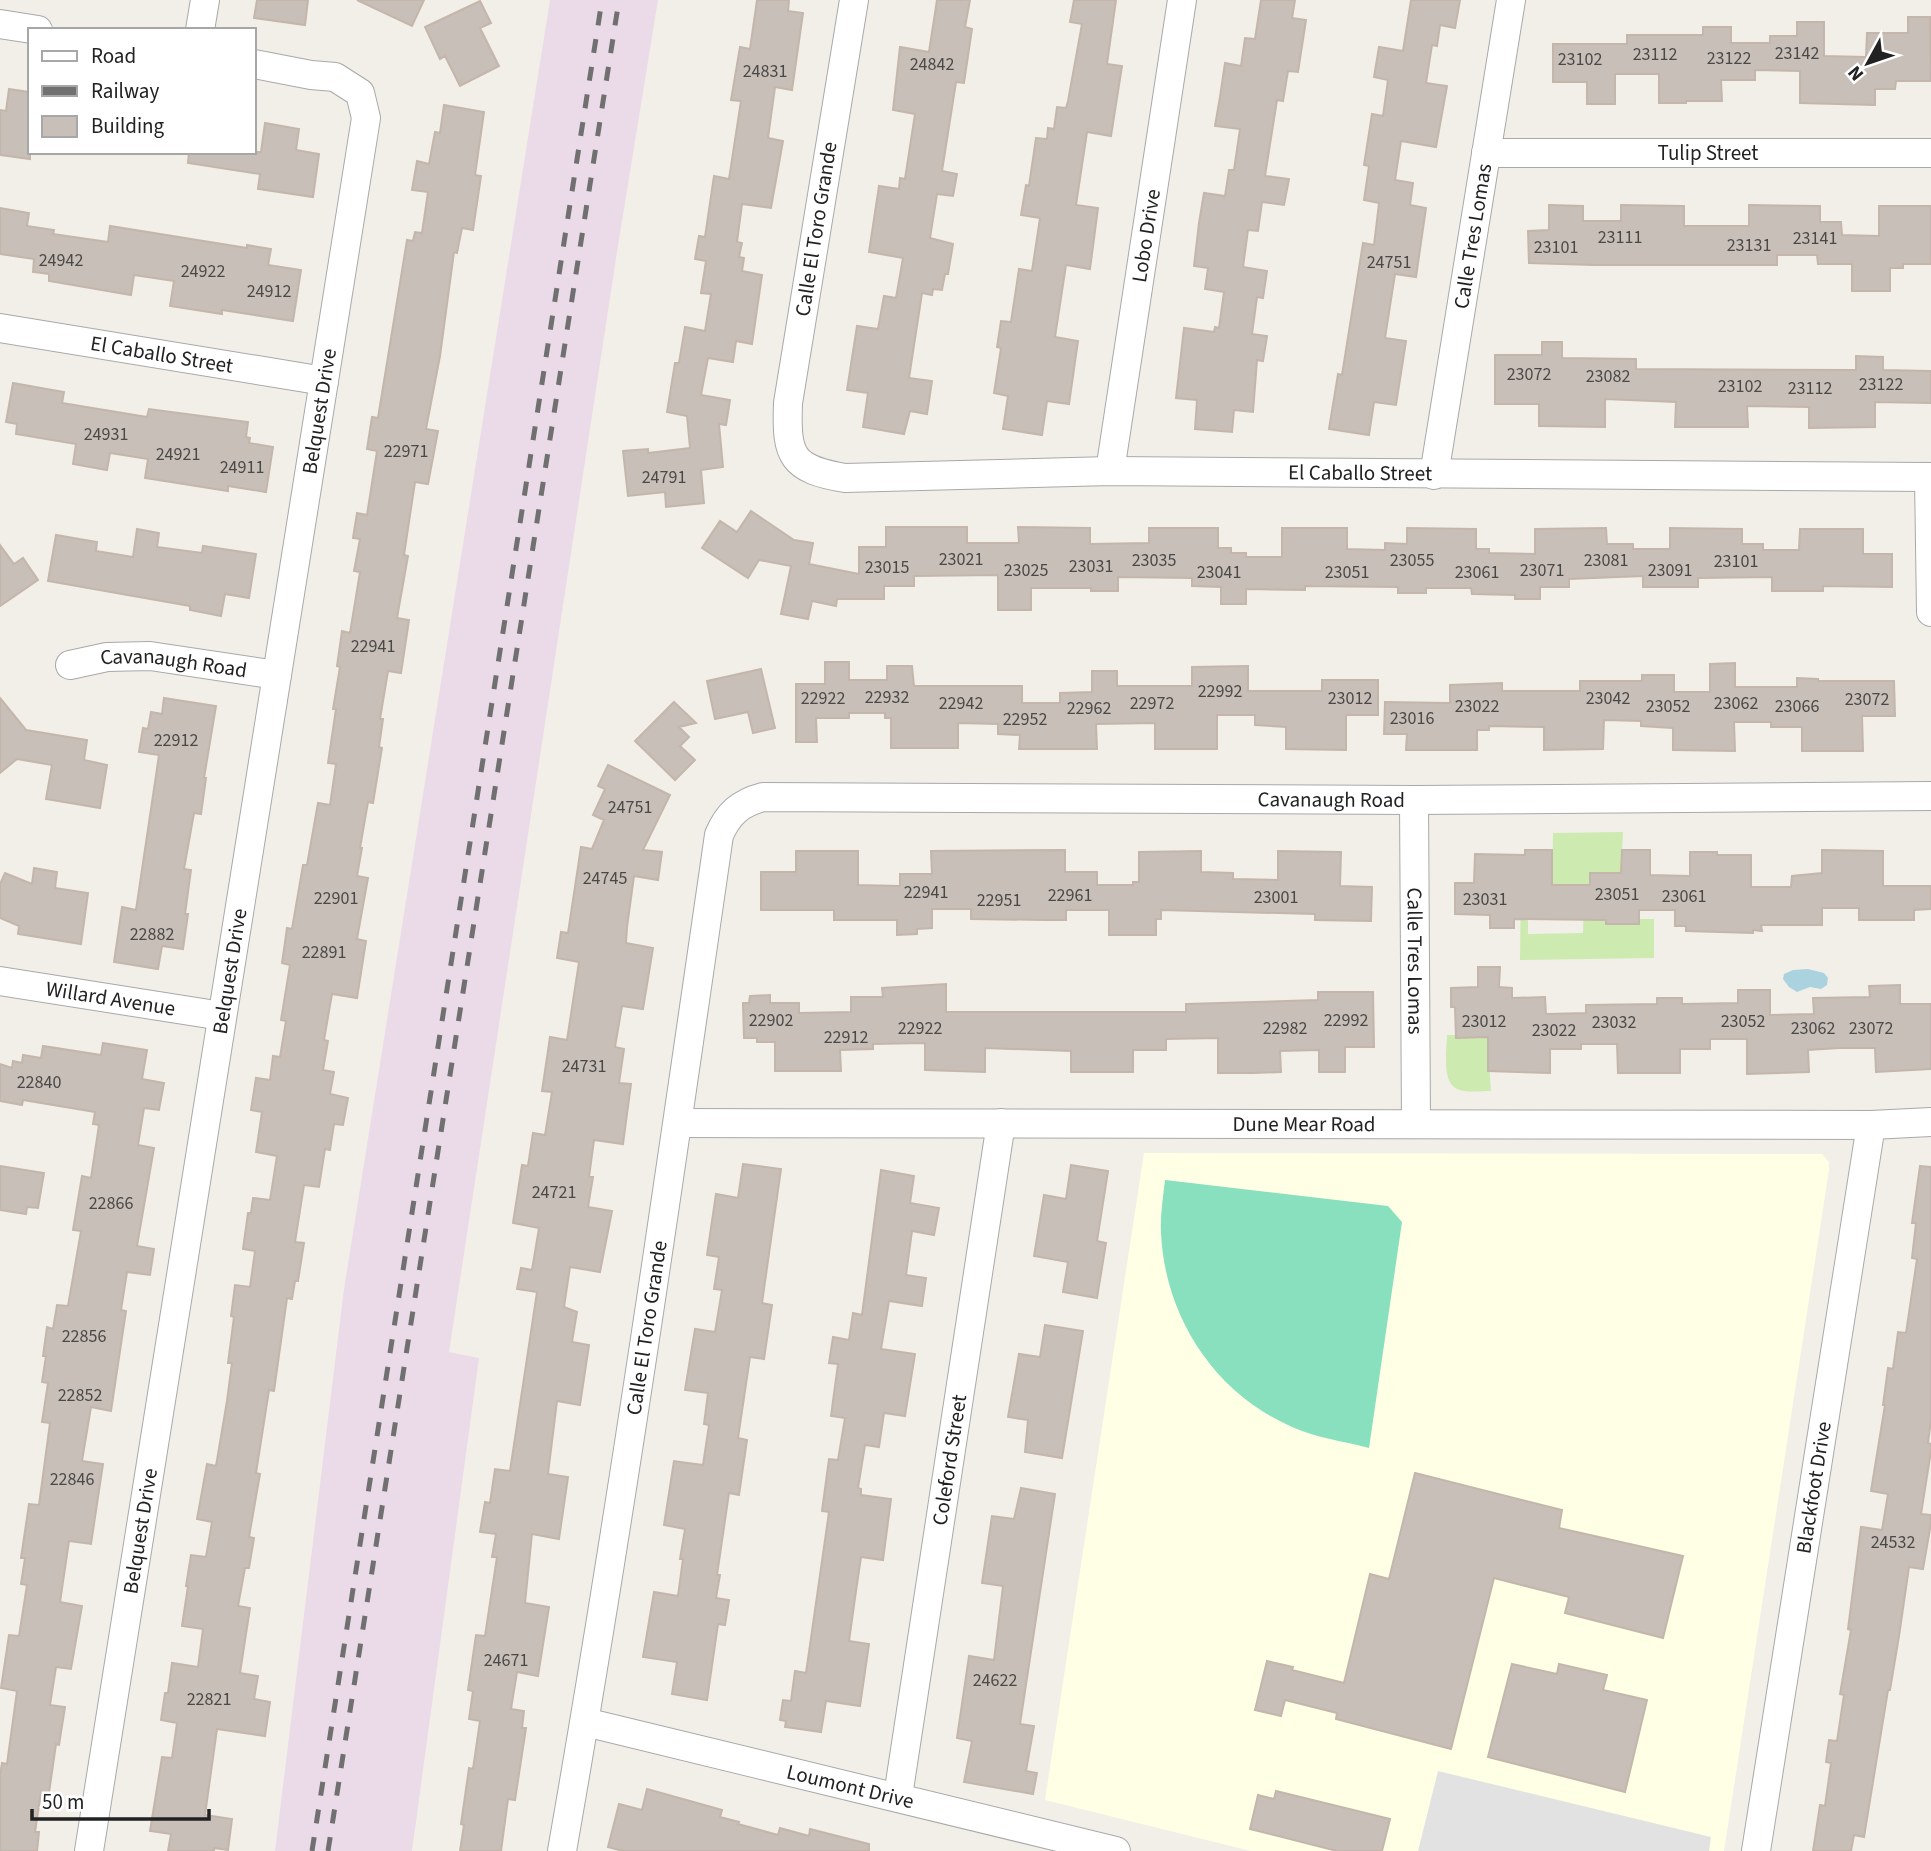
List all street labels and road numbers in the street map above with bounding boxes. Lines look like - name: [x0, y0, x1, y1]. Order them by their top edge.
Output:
- street label: Tulip Street: [1658, 138, 1758, 168]
- street label: Calle El Toro Grande: [787, 140, 845, 318]
- street label: Calle Tres Lomas: [1446, 161, 1499, 311]
- street label: Lobo Drive: [1124, 187, 1168, 285]
- street label: El Caballo Street: [88, 328, 235, 381]
- street label: Belquest Drive: [294, 346, 344, 476]
- street label: El Caballo Street: [1288, 457, 1432, 488]
- street label: Cavanaugh Road: [97, 641, 249, 685]
- street label: Cavanaugh Road: [1257, 784, 1405, 815]
- street label: Calle Tres Lomas: [1400, 887, 1430, 1035]
- street label: Belquest Drive: [205, 906, 254, 1036]
- street label: Willard Avenue: [44, 973, 178, 1023]
- street label: Dune Mear Road: [1232, 1109, 1376, 1139]
- street label: Calle El Toro Grande: [619, 1238, 675, 1417]
- street label: Coleford Street: [925, 1392, 974, 1527]
- street label: Blackfoot Drive: [1788, 1419, 1839, 1556]
- street label: Belquest Drive: [115, 1466, 165, 1596]
- street label: Loumont Drive: [784, 1757, 917, 1816]

